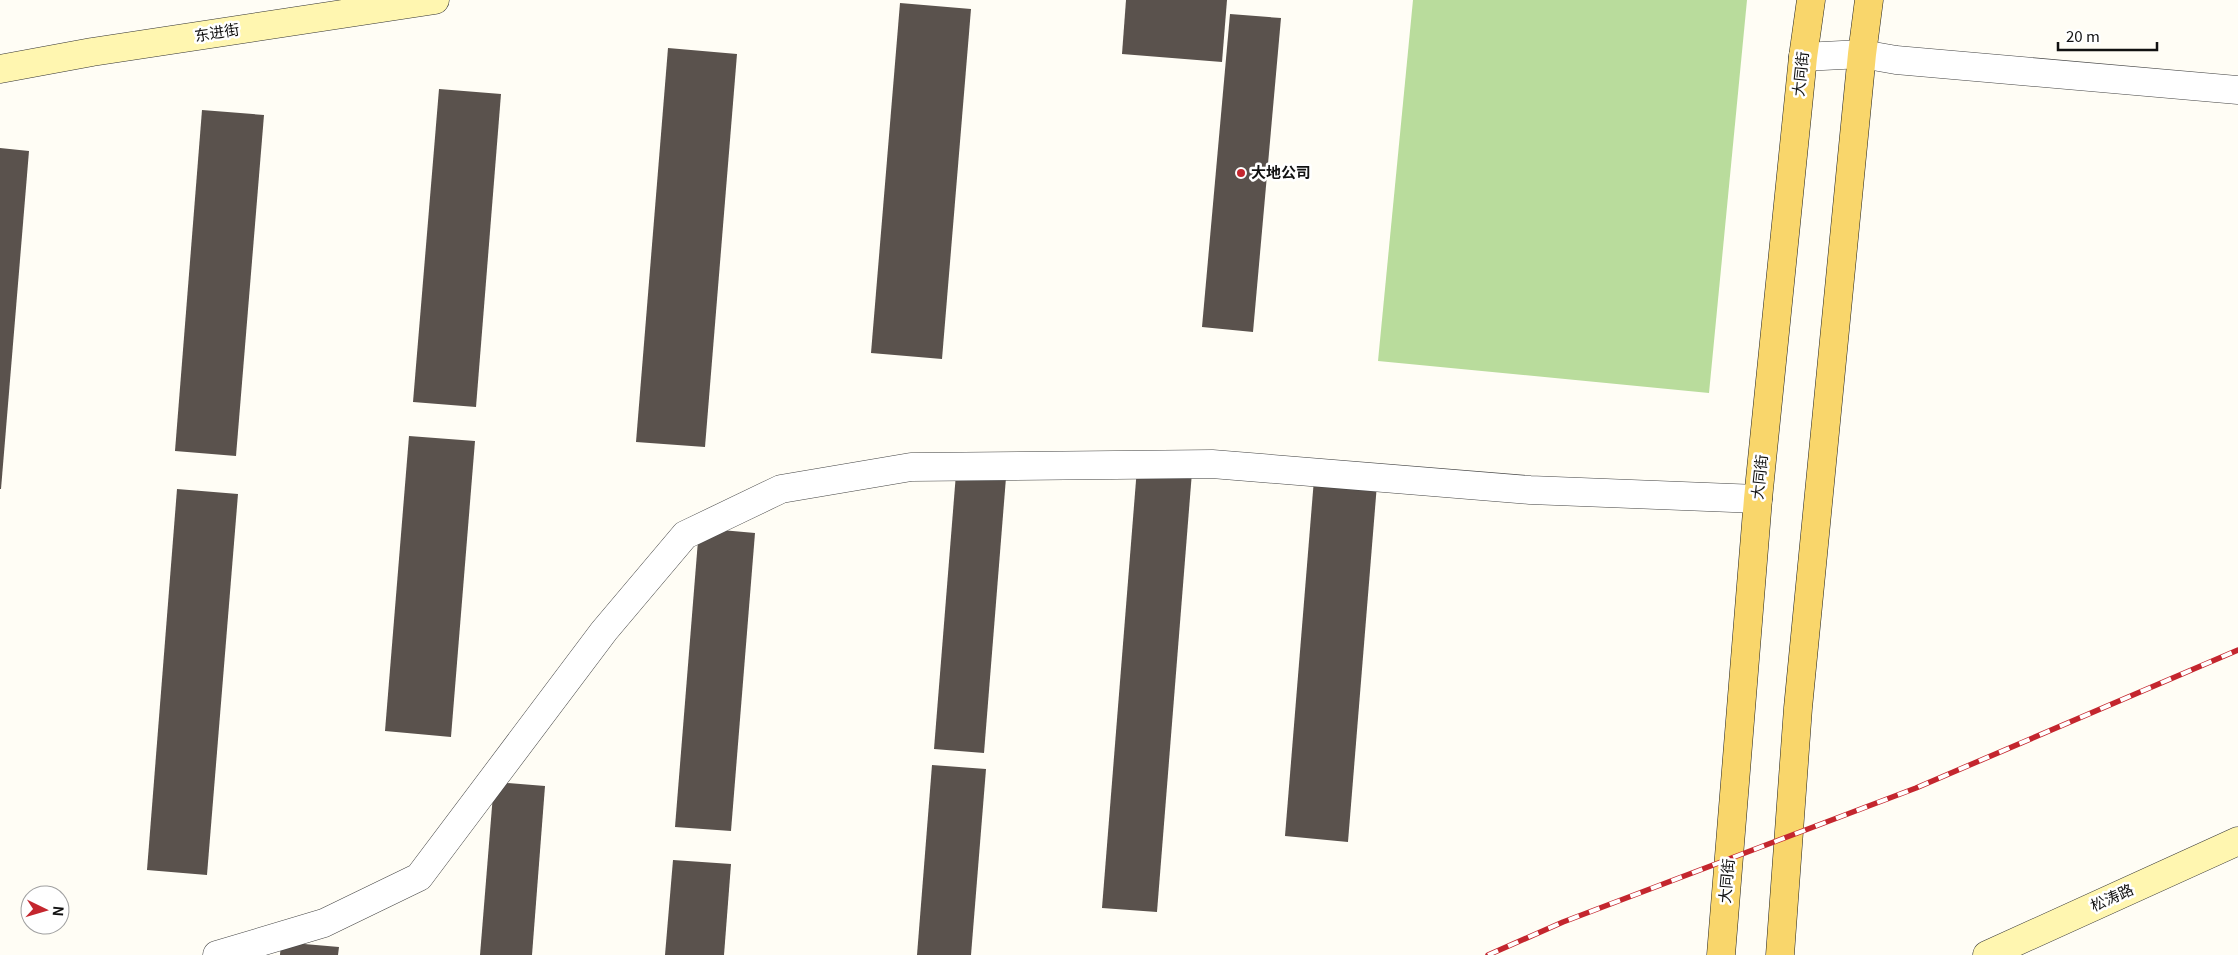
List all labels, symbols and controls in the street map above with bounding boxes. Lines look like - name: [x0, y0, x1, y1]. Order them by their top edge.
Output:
- street label: 东进街: [193, 18, 241, 45]
- scale bar: [2058, 20, 2157, 52]
- text: 20 m: [2066, 25, 2100, 46]
- street label: 大同街: [1787, 50, 1812, 97]
- place label: 大地公司: [1251, 161, 1311, 182]
- marker: 大地公司: [1235, 167, 1247, 179]
- street label: 大同街: [1746, 453, 1771, 500]
- street label: 大同街: [1713, 858, 1738, 904]
- street label: 松涛路: [2087, 878, 2136, 915]
- north arrow: [20, 885, 70, 935]
- text: N: [49, 905, 69, 917]

